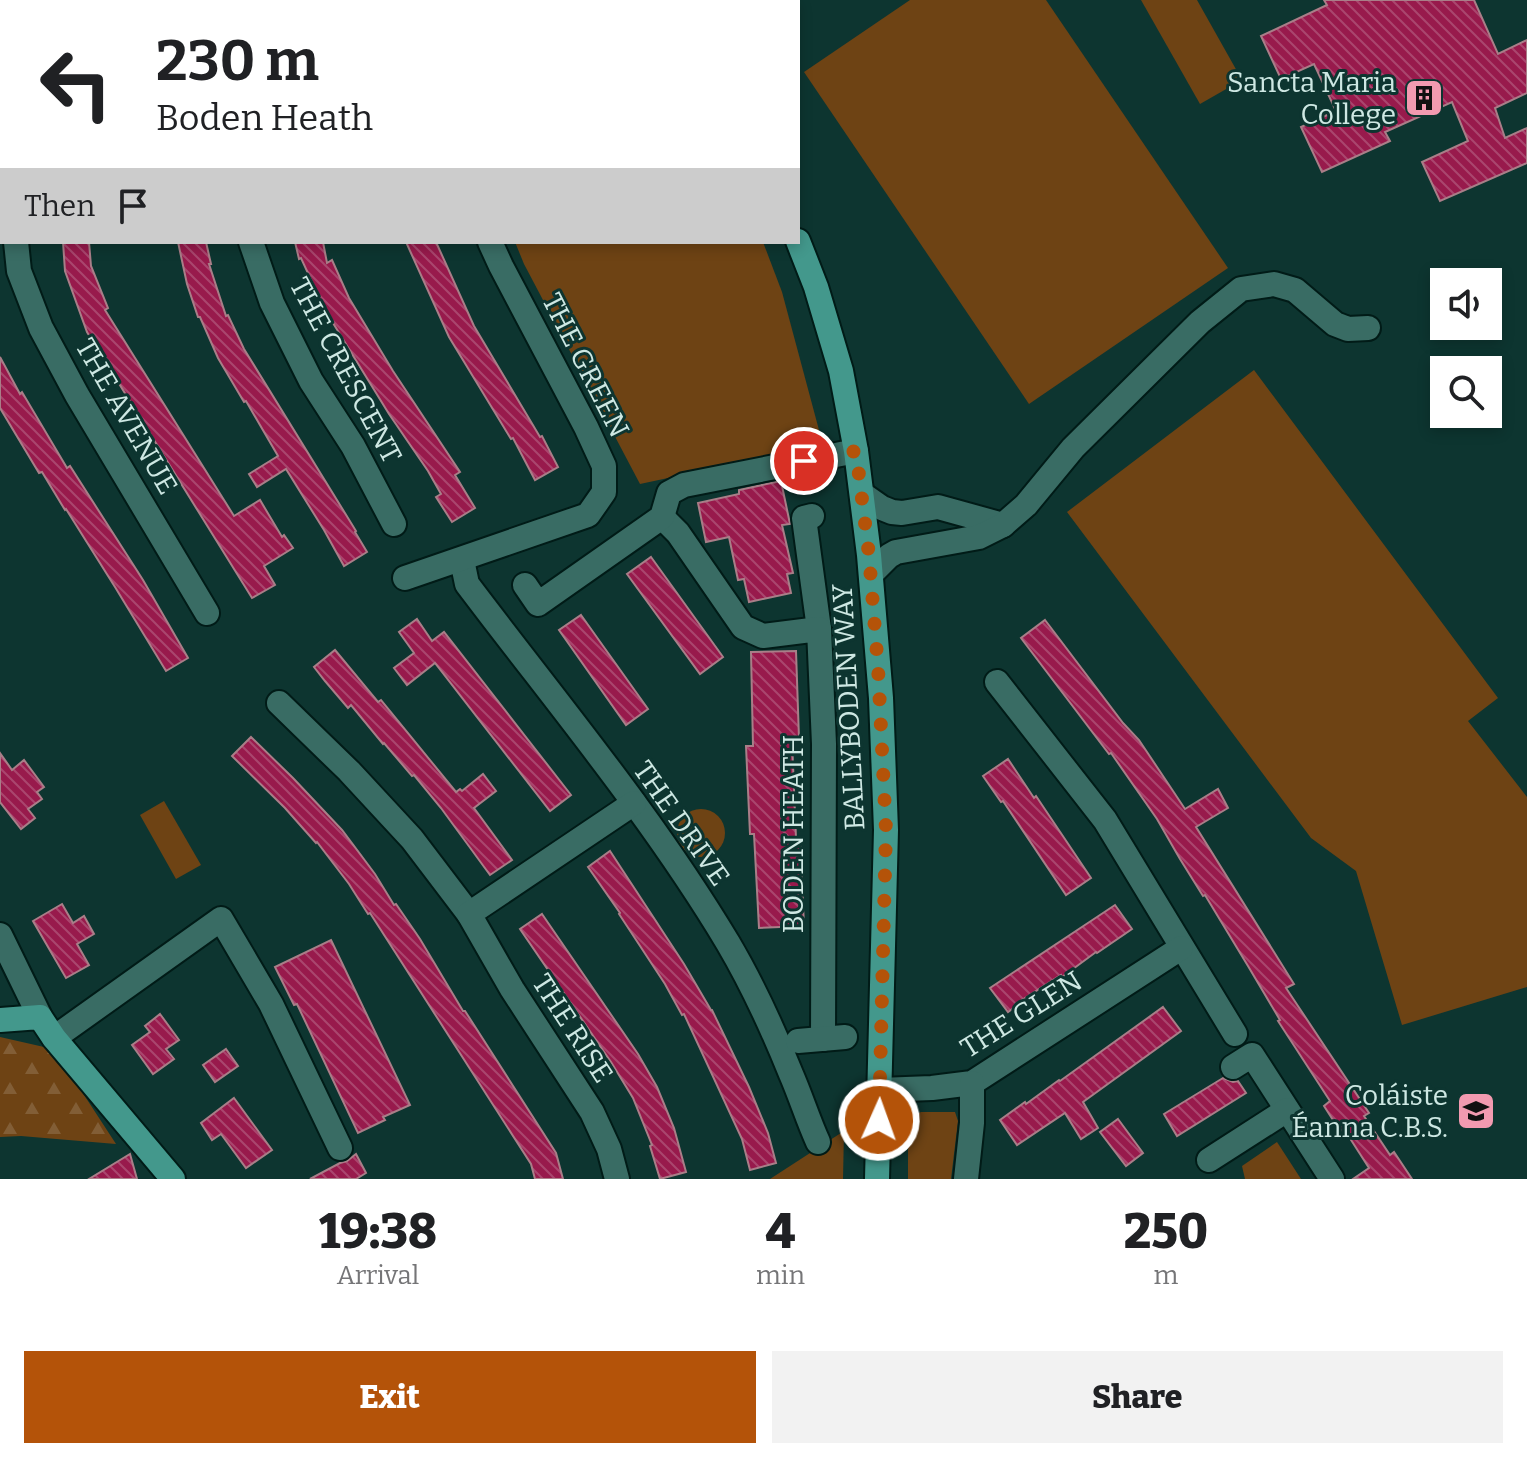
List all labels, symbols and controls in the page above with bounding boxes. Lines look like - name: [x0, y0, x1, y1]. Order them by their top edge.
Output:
- text: 230 m: [156, 28, 319, 95]
- icon: left: [24, 32, 128, 136]
- place label: Sancta Maria College: [1227, 66, 1396, 131]
- building icon: Sancta Maria College: [1403, 77, 1445, 119]
- text: Boden Heath: [156, 96, 373, 140]
- icon: arrive: [111, 184, 155, 228]
- text: Then: [24, 188, 95, 224]
- map controls: [1430, 268, 1502, 428]
- button: sound: [1430, 268, 1502, 340]
- street label: THE CRESCENT: [283, 272, 408, 469]
- street label: THE GREEN: [535, 288, 636, 443]
- street label: THE AVENUE: [69, 332, 184, 500]
- button: search: [1430, 356, 1502, 428]
- pin: [770, 427, 838, 495]
- icon: arrive: [782, 439, 826, 483]
- street label: BALLYBODEN WAY: [826, 583, 871, 831]
- street label: BODEN HEATH: [777, 735, 810, 933]
- street label: THE DRIVE: [627, 755, 737, 892]
- street label: THE GLEN: [955, 964, 1088, 1065]
- street label: THE RISE: [525, 968, 620, 1089]
- position arrow: [837, 1078, 921, 1162]
- place label: Coláiste Éanna C.B.S.: [1292, 1079, 1448, 1144]
- school or university icon: Coláiste Éanna C.B.S.: [1455, 1090, 1497, 1132]
- text: 19:38: [319, 1203, 437, 1261]
- text: 4: [765, 1203, 795, 1261]
- text: 250: [1124, 1203, 1208, 1261]
- text: Arrival: [337, 1260, 419, 1291]
- text: min: [756, 1260, 805, 1291]
- text: m: [1154, 1260, 1178, 1291]
- button: Exit: [24, 1351, 756, 1443]
- button: Share: [772, 1351, 1503, 1443]

